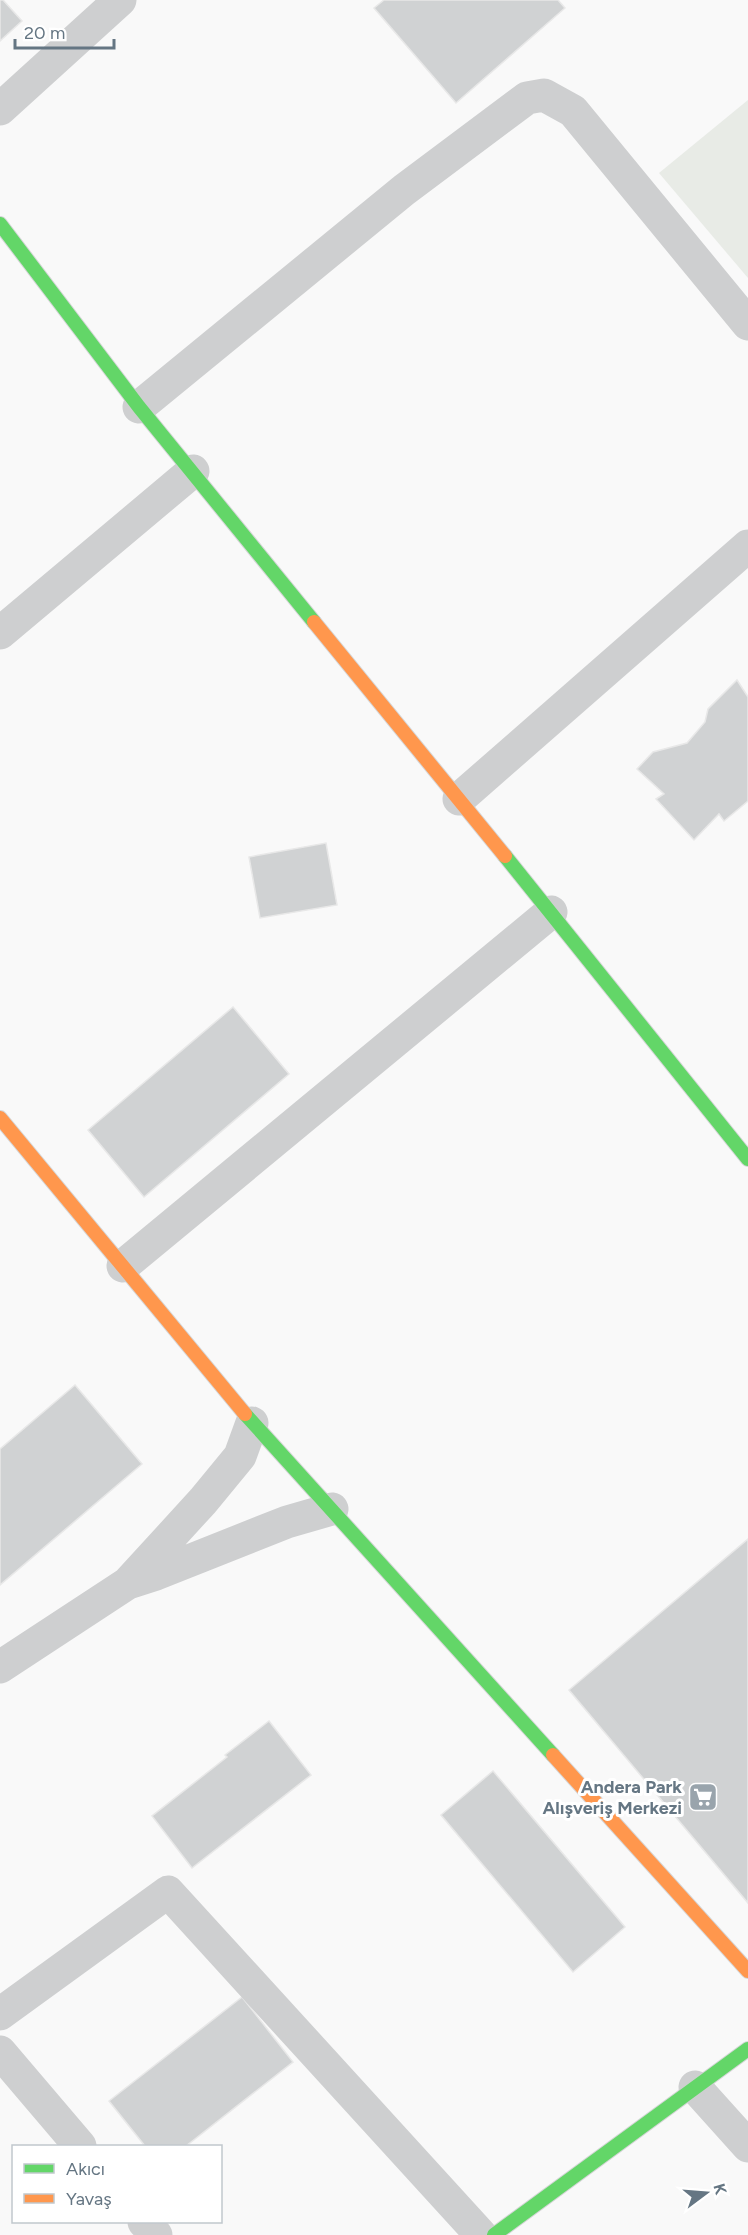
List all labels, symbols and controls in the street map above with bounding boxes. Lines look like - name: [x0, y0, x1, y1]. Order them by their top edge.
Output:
- scale bar: [15, 12, 114, 50]
- text: 20 m: [24, 22, 65, 44]
- place label: Andera Park Alışveriş Merkezi: [542, 1776, 682, 1819]
- supermarket icon: Andera Park Alışveriş Merkezi: [687, 1781, 719, 1813]
- legend: [12, 2145, 222, 2223]
- text: Akıcı: [66, 2158, 105, 2180]
- north arrow: [676, 2163, 736, 2223]
- text: K: [709, 2181, 731, 2197]
- text: Yavaş: [66, 2188, 112, 2210]

